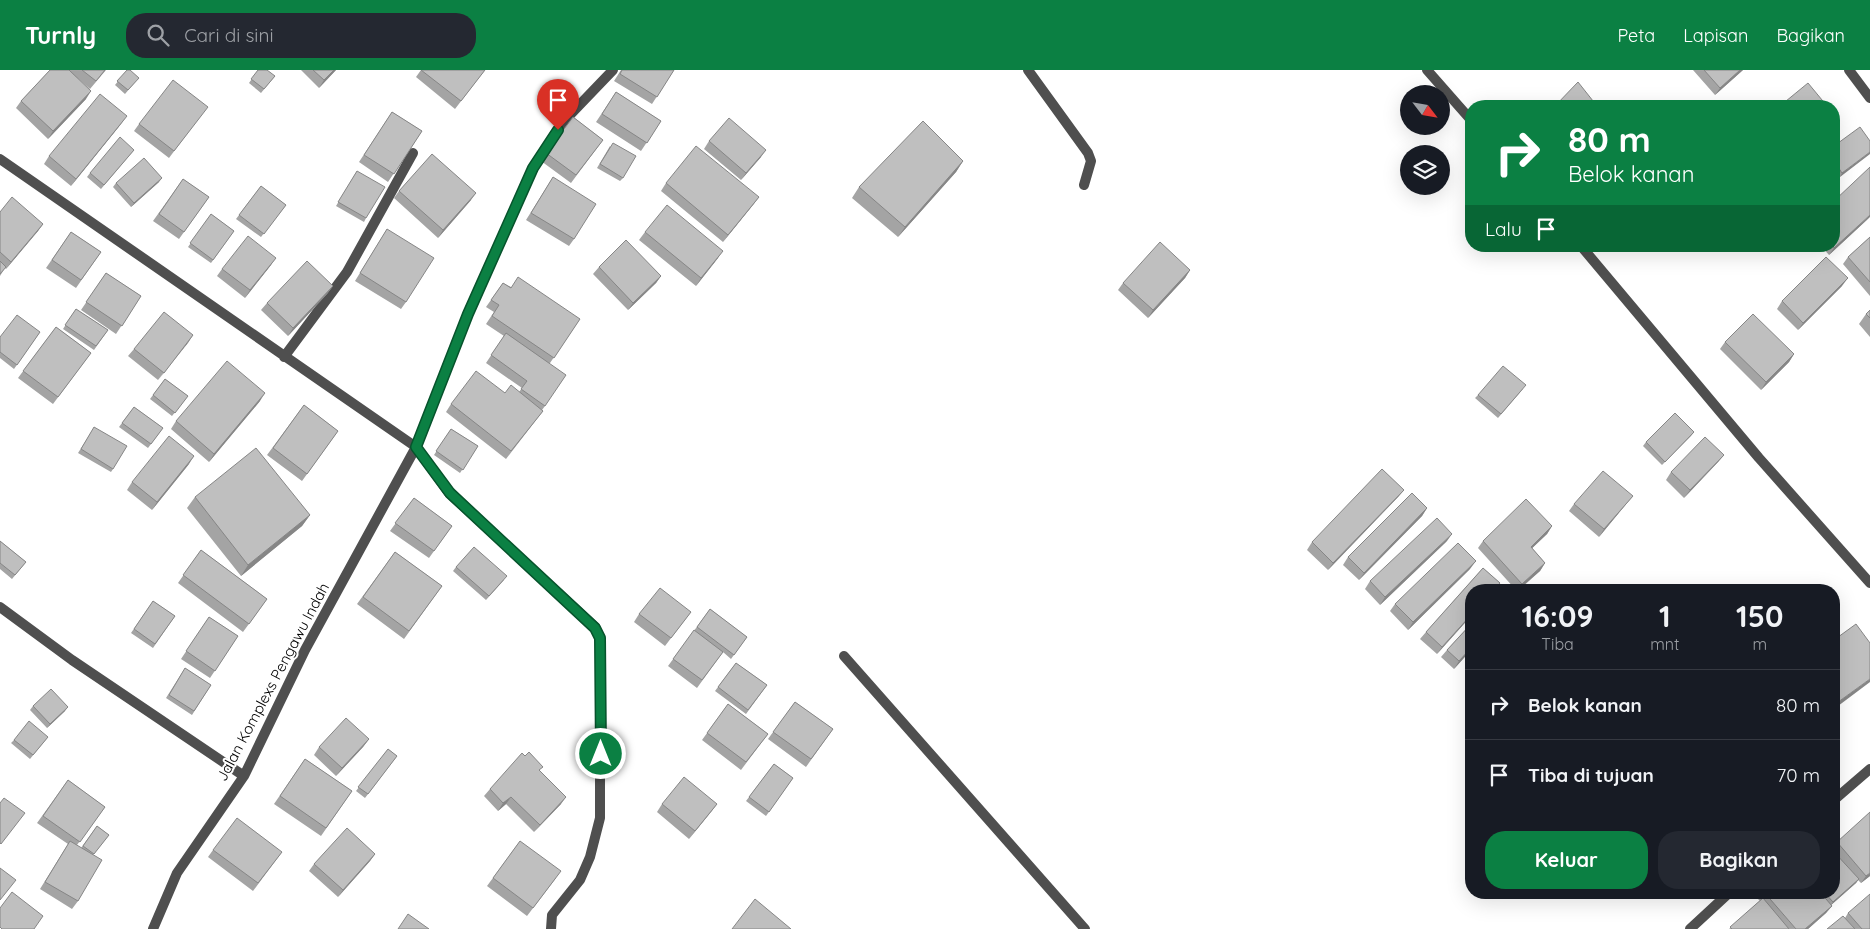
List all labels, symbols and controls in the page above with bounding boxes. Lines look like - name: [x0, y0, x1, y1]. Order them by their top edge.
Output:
- search box: [126, 13, 476, 58]
- text: Turnly: [25, 20, 96, 50]
- icon: search: [144, 21, 172, 49]
- text: Cari di sini: [184, 23, 273, 47]
- text: Peta: [1618, 24, 1655, 47]
- text: Lapisan: [1683, 24, 1748, 47]
- text: Bagikan: [1776, 24, 1845, 47]
- pin: [537, 79, 579, 130]
- north arrow: [1400, 85, 1450, 135]
- map controls: [1400, 85, 1450, 195]
- icon: arrive: [544, 86, 572, 114]
- text: 80 m: [1568, 117, 1651, 161]
- icon: right: [1485, 120, 1550, 185]
- button: layers: [1400, 145, 1450, 195]
- text: Belok kanan: [1568, 160, 1694, 188]
- icon: arrive: [1532, 215, 1560, 243]
- text: Lalu: [1485, 217, 1522, 241]
- street label: Jalan Komplexs Pengawu Indah: [212, 579, 333, 784]
- text: 16:09: [1522, 597, 1594, 635]
- text: 1: [1659, 597, 1671, 635]
- text: 150: [1736, 597, 1783, 635]
- text: Tiba: [1541, 634, 1574, 654]
- text: mnt: [1650, 634, 1679, 654]
- text: m: [1752, 634, 1767, 654]
- icon: right: [1485, 691, 1513, 719]
- text: Belok kanan: [1528, 693, 1642, 717]
- text: 80 m: [1776, 693, 1820, 717]
- position arrow: [574, 727, 626, 779]
- icon: arrive: [1485, 761, 1513, 789]
- text: Tiba di tujuan: [1528, 763, 1654, 787]
- text: 70 m: [1776, 763, 1820, 787]
- button: Keluar: [1485, 831, 1648, 889]
- button: Bagikan: [1658, 831, 1820, 889]

